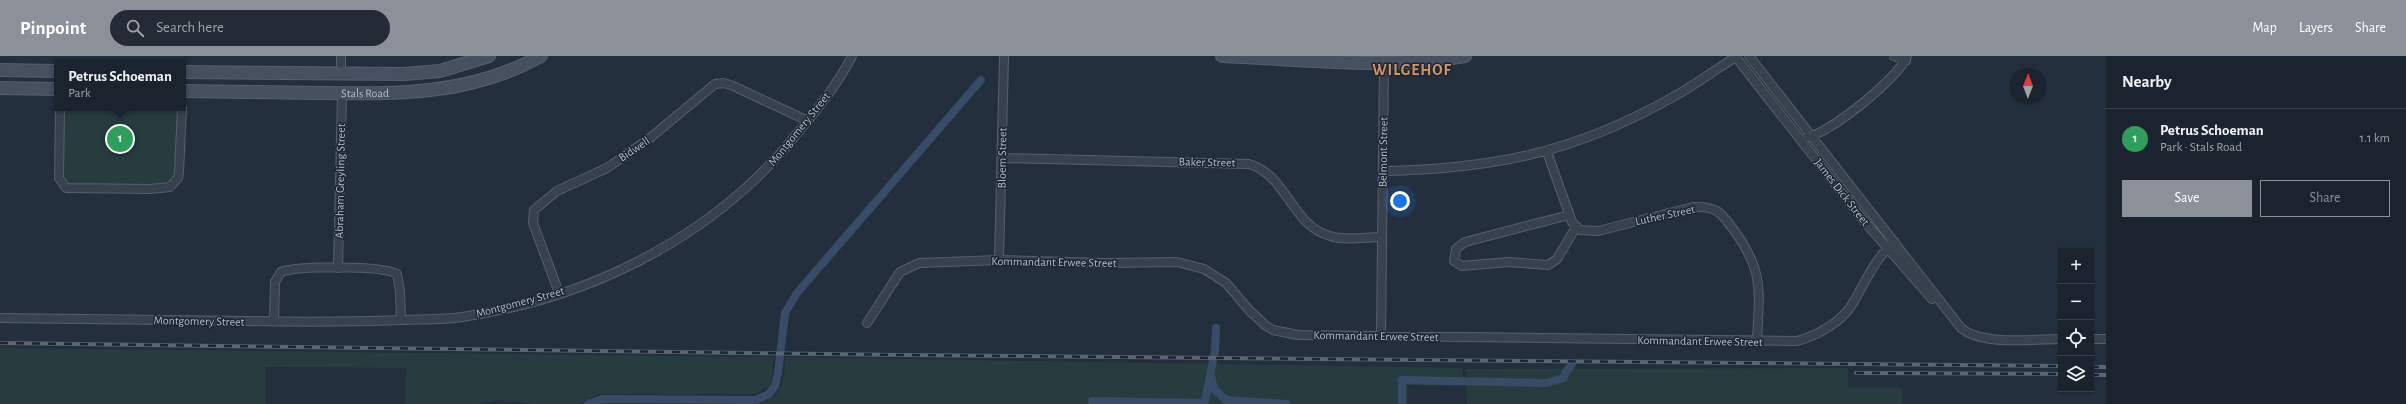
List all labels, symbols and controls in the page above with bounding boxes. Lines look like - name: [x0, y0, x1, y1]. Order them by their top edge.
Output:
- search box: [110, 10, 390, 46]
- icon: search: [124, 17, 146, 39]
- text: Pinpoint: [20, 19, 86, 38]
- text: Search here: [156, 20, 224, 35]
- text: Map: [2252, 21, 2277, 35]
- text: Layers: [2299, 21, 2333, 35]
- text: Share: [2355, 21, 2386, 35]
- popup: [54, 59, 186, 111]
- district label: WILGEHOF: [1372, 62, 1452, 78]
- north arrow: [2010, 68, 2046, 104]
- text: Petrus Schoeman: [68, 69, 172, 84]
- text: Nearby: [2122, 73, 2172, 90]
- text: Park: [68, 87, 91, 100]
- street label: Stals Road: [341, 87, 389, 99]
- street label: Montgomery Street: [766, 90, 833, 169]
- street label: Belmont Street: [1376, 117, 1390, 187]
- street label: Abraham Greyling Street: [333, 123, 348, 239]
- text: Petrus Schoeman: [2160, 123, 2264, 138]
- pin: 1: [107, 124, 133, 154]
- street label: Bloem Street: [995, 127, 1009, 188]
- text: 1: [2133, 132, 2137, 145]
- text: 1.1 km: [2360, 132, 2390, 145]
- street label: Bidwell: [616, 134, 652, 164]
- text: Park · Stals Road: [2160, 141, 2242, 154]
- street label: Baker Street: [1178, 156, 1236, 168]
- street label: James Dick Street: [1812, 156, 1872, 228]
- button: Save: [2122, 180, 2252, 217]
- button: Share: [2260, 180, 2390, 217]
- your location: [1390, 191, 1410, 211]
- street label: Luther Street: [1634, 203, 1696, 227]
- map controls: [2058, 248, 2094, 392]
- button: +: [2058, 248, 2094, 284]
- street label: Kommandant Erwee Street: [991, 255, 1117, 269]
- street label: Montgomery Street: [475, 284, 566, 321]
- button: −: [2058, 284, 2094, 320]
- street label: Montgomery Street: [153, 314, 245, 329]
- button: locate: [2058, 320, 2094, 356]
- street label: Kommandant Erwee Street: [1313, 329, 1439, 343]
- street label: Kommandant Erwee Street: [1637, 334, 1763, 348]
- button: layers: [2058, 356, 2094, 392]

